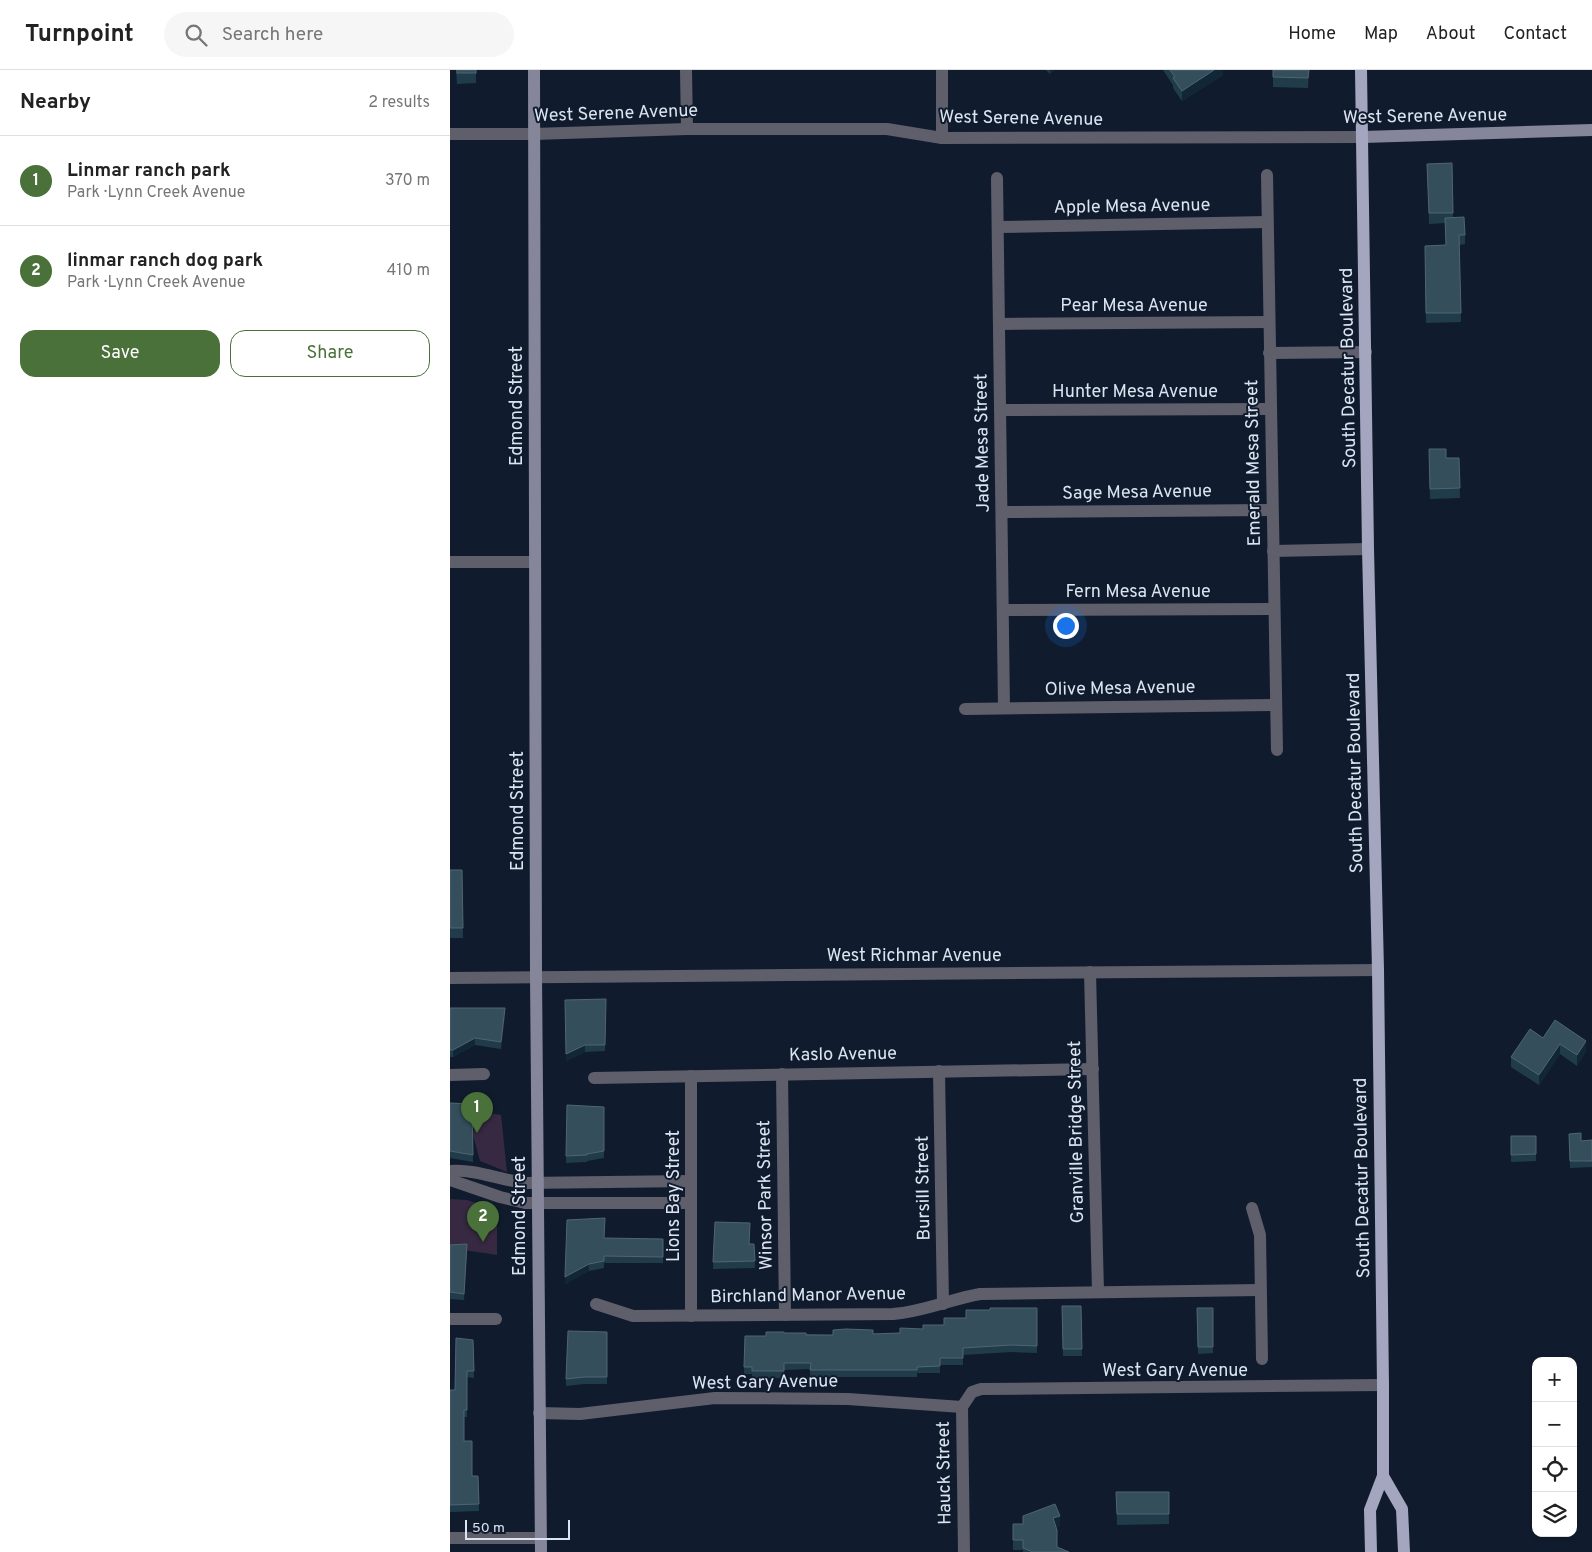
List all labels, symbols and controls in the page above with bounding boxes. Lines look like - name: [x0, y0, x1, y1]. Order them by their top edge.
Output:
- search box: [164, 12, 514, 57]
- text: Turnpoint: [25, 20, 134, 50]
- icon: search: [182, 21, 210, 49]
- text: Search here: [222, 23, 323, 47]
- text: Home: [1288, 23, 1336, 46]
- text: Map: [1364, 23, 1398, 46]
- text: About: [1426, 23, 1475, 46]
- text: Contact: [1503, 23, 1567, 46]
- text: Nearby: [20, 89, 91, 116]
- text: 2 results: [368, 93, 430, 113]
- street label: West Serene Avenue: [534, 100, 698, 128]
- street label: West Serene Avenue: [1343, 104, 1507, 130]
- street label: West Serene Avenue: [939, 106, 1103, 132]
- text: Linmar ranch park: [67, 159, 231, 183]
- text: 1: [33, 171, 39, 191]
- text: 370 m: [385, 171, 430, 191]
- text: Park · Lynn Creek Avenue: [67, 183, 245, 203]
- street label: Apple Mesa Avenue: [1054, 194, 1210, 220]
- text: linmar ranch dog park: [67, 249, 263, 273]
- text: 2: [31, 261, 41, 281]
- text: 410 m: [387, 261, 430, 281]
- street label: South Decatur Boulevard: [1336, 267, 1362, 469]
- text: Park · Lynn Creek Avenue: [67, 273, 245, 293]
- street label: Pear Mesa Avenue: [1060, 295, 1208, 318]
- button: Save: [20, 330, 220, 377]
- button: Share: [230, 330, 430, 377]
- street label: Edmond Street: [506, 346, 529, 466]
- street label: Jade Mesa Street: [970, 373, 996, 513]
- street label: Emerald Mesa Street: [1241, 379, 1267, 547]
- street label: Hunter Mesa Avenue: [1052, 381, 1218, 404]
- street label: Sage Mesa Avenue: [1062, 480, 1212, 506]
- street label: Fern Mesa Avenue: [1065, 581, 1211, 604]
- your location: [1053, 613, 1079, 639]
- street label: South Decatur Boulevard: [1343, 672, 1369, 874]
- street label: Olive Mesa Avenue: [1044, 676, 1196, 702]
- street label: Edmond Street: [507, 751, 530, 871]
- street label: West Richmar Avenue: [826, 945, 1002, 968]
- street label: Granville Bridge Street: [1064, 1040, 1090, 1224]
- street label: Kaslo Avenue: [789, 1043, 897, 1067]
- street label: South Decatur Boulevard: [1350, 1077, 1376, 1279]
- pin: 1: [461, 1092, 493, 1133]
- street label: Winsor Park Street: [753, 1120, 779, 1270]
- street label: Lions Bay Street: [663, 1130, 686, 1262]
- street label: Bursill Street: [912, 1135, 936, 1241]
- street label: Edmond Street: [509, 1156, 532, 1276]
- pin: 2: [467, 1201, 499, 1242]
- street label: Birchland Manor Avenue: [710, 1283, 906, 1309]
- map controls: [1532, 1357, 1577, 1537]
- button: +: [1532, 1357, 1577, 1402]
- street label: West Gary Avenue: [1102, 1360, 1248, 1383]
- street label: West Gary Avenue: [692, 1370, 838, 1396]
- button: −: [1532, 1402, 1577, 1447]
- street label: Hauck Street: [933, 1421, 957, 1525]
- button: locate: [1532, 1447, 1577, 1492]
- button: layers: [1532, 1492, 1577, 1537]
- scale bar: [465, 1517, 570, 1540]
- text: 50 m: [472, 1520, 505, 1537]

